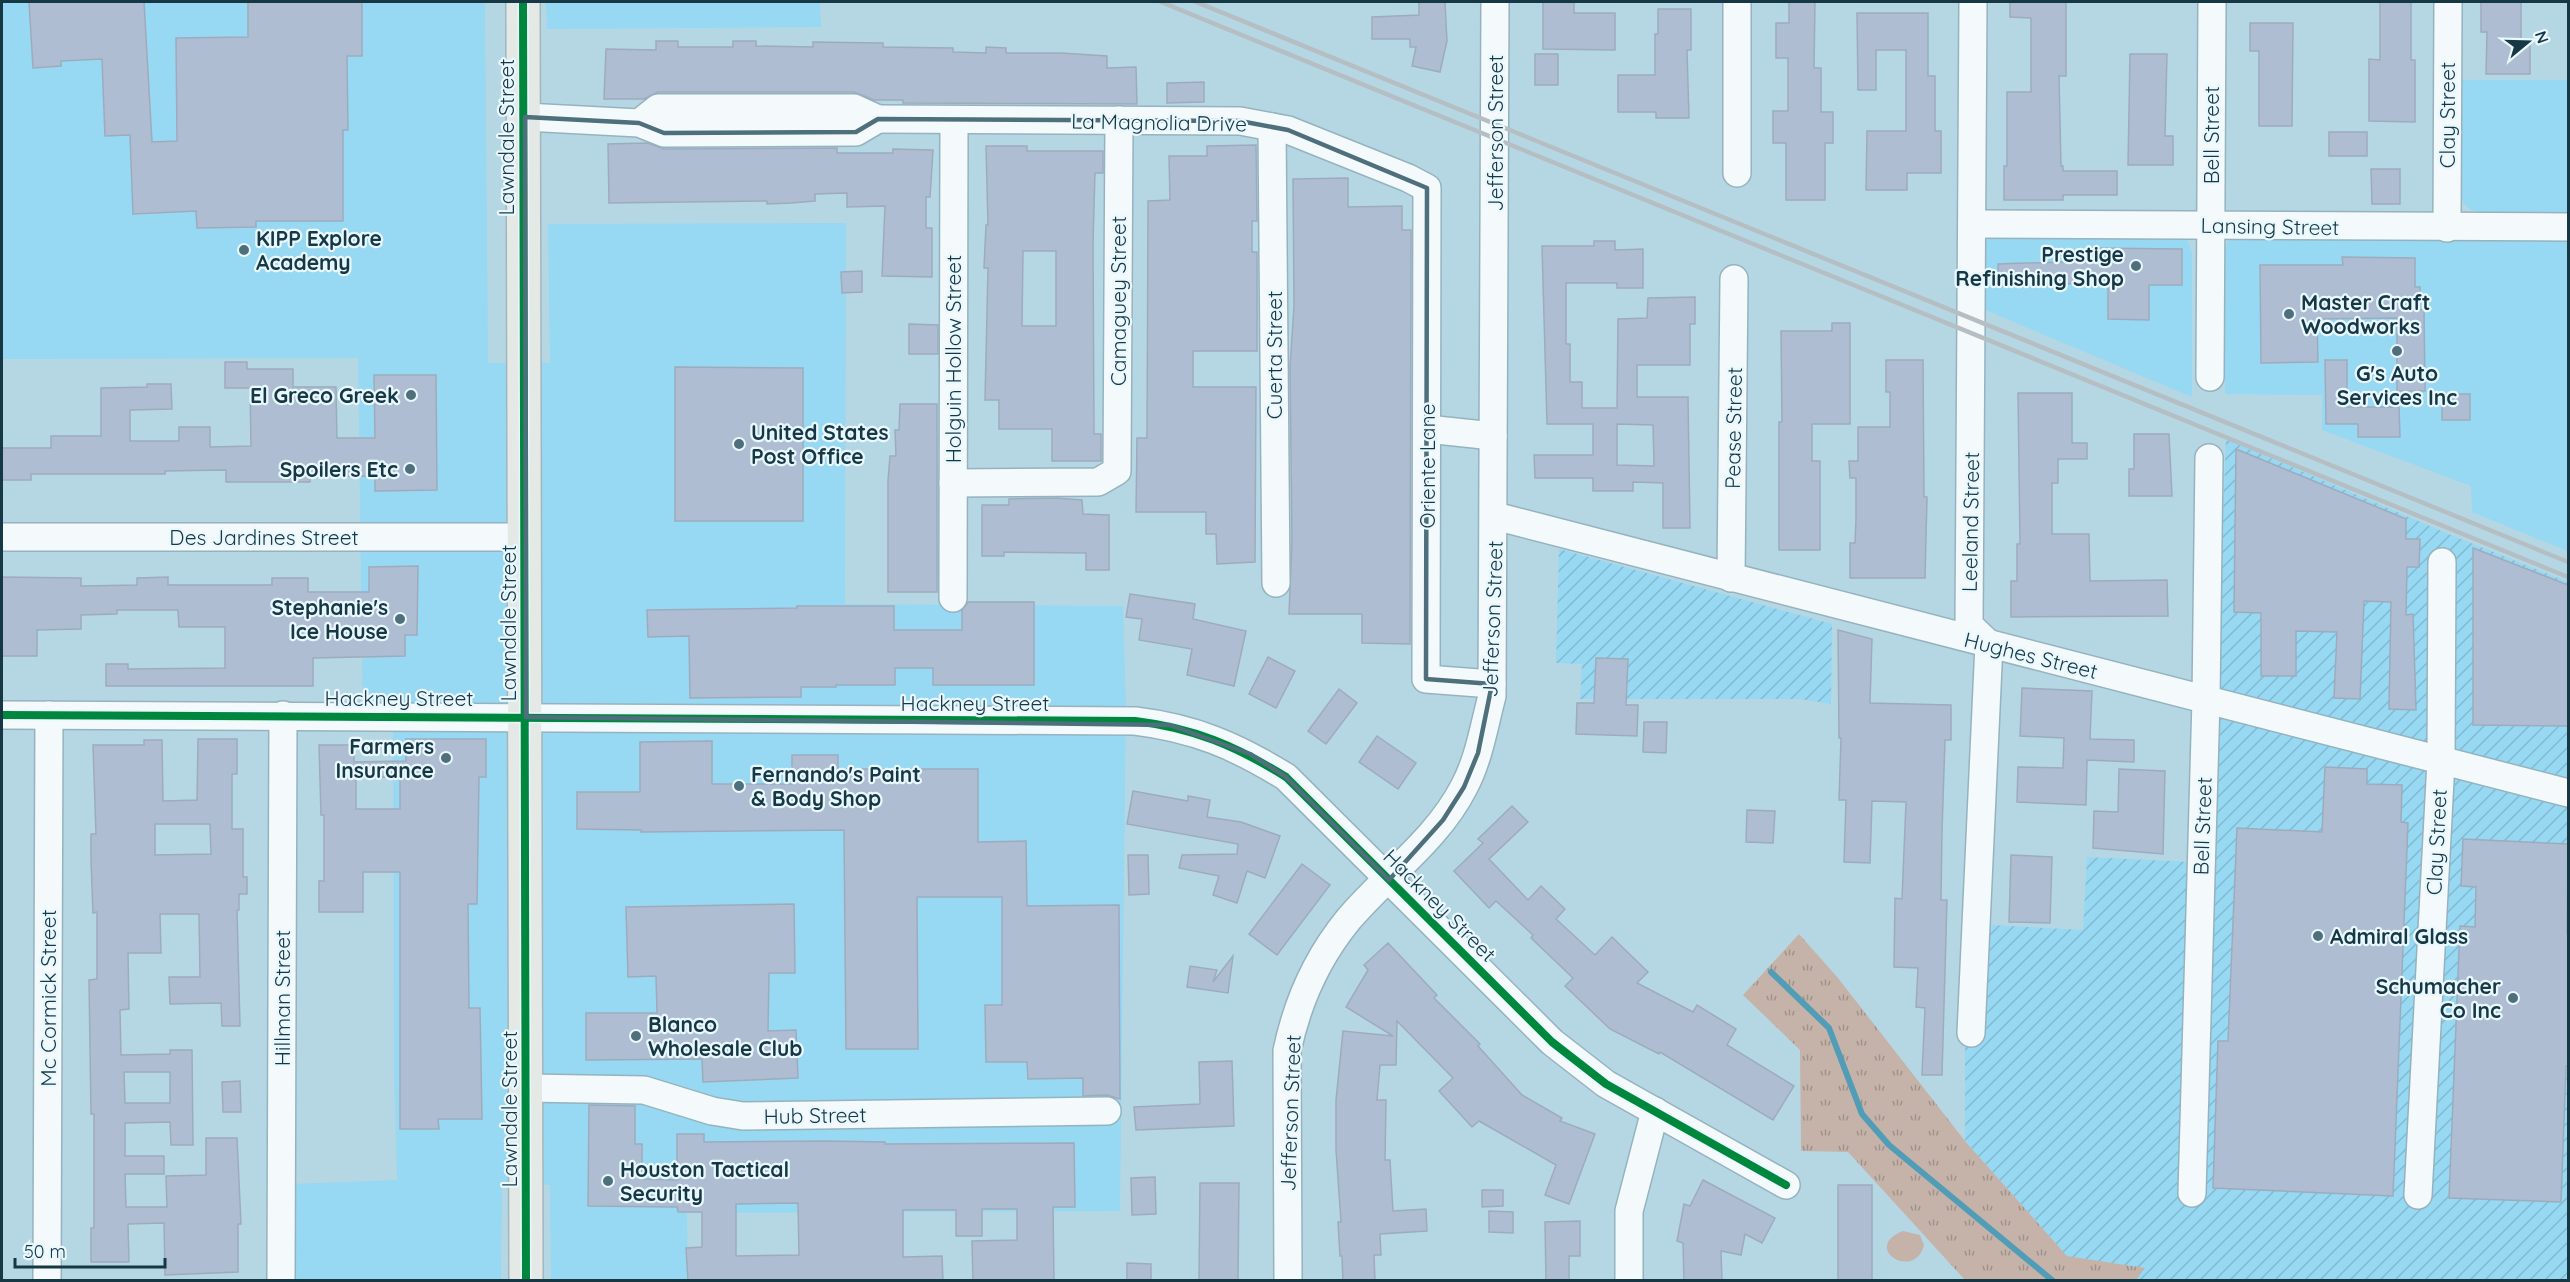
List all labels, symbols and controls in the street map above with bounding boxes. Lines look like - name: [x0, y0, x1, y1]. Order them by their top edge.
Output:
- north arrow: [2498, 12, 2558, 72]
- text: N: [2531, 28, 2554, 46]
- street label: Jefferson Street: [1482, 55, 1508, 211]
- street label: Lawndale Street: [493, 59, 519, 215]
- street label: Clay Street: [2434, 62, 2460, 168]
- street label: Bell Street: [2198, 86, 2224, 184]
- street label: La Magnolia Drive: [1071, 107, 1247, 137]
- street label: Lansing Street: [2200, 212, 2340, 240]
- street label: Camaguey Street: [1105, 216, 1131, 386]
- place label: KIPP Explore Academy: [256, 225, 382, 275]
- place label: Prestige Refinishing Shop: [1955, 241, 2124, 291]
- marker: KIPP Explore Academy: [237, 243, 251, 257]
- street label: Holguin Hollow Street: [940, 255, 966, 463]
- marker: Prestige Refinishing Shop: [2129, 259, 2143, 273]
- place label: Master Craft Woodworks: [2301, 289, 2430, 339]
- street label: Cuerta Street: [1261, 291, 1287, 419]
- marker: Master Craft Woodworks: [2282, 307, 2296, 321]
- marker: G's Auto Services Inc: [2390, 344, 2404, 358]
- place label: G's Auto Services Inc: [2337, 360, 2457, 410]
- street label: Pease Street: [1719, 367, 1747, 489]
- place label: El Greco Greek: [250, 382, 399, 408]
- marker: El Greco Greek: [404, 388, 418, 402]
- street label: Oriente Lane: [1414, 403, 1440, 529]
- place label: United States Post Office: [751, 419, 889, 469]
- marker: United States Post Office: [732, 437, 746, 451]
- street label: Leeland Street: [1956, 452, 1984, 592]
- place label: Spoilers Etc: [280, 456, 398, 482]
- marker: Spoilers Etc: [403, 462, 417, 476]
- street label: Des Jardines Street: [169, 524, 359, 550]
- street label: Jefferson Street: [1476, 540, 1508, 698]
- street label: Lawndale Street: [495, 545, 521, 701]
- place label: Stephanie's Ice House: [271, 594, 388, 644]
- marker: Stephanie's Ice House: [393, 612, 407, 626]
- street label: Hughes Street: [1962, 626, 2100, 684]
- street label: Hackney Street: [325, 685, 473, 711]
- street label: Hackney Street: [901, 690, 1049, 716]
- place label: Farmers Insurance: [335, 733, 434, 783]
- marker: Farmers Insurance: [439, 751, 453, 765]
- place label: Fernando's Paint & Body Shop: [751, 761, 921, 811]
- street label: Bell Street: [2187, 776, 2217, 876]
- marker: Fernando's Paint & Body Shop: [732, 779, 746, 793]
- street label: Clay Street: [2420, 788, 2452, 896]
- street label: Hackney Street: [1378, 843, 1502, 967]
- street label: Mc Cormick Street: [35, 909, 61, 1087]
- place label: Admiral Glass: [2330, 923, 2468, 949]
- marker: Admiral Glass: [2311, 929, 2325, 943]
- street label: Hillman Street: [269, 930, 295, 1066]
- place label: Schumacher Co Inc: [2376, 973, 2501, 1023]
- marker: Schumacher Co Inc: [2506, 991, 2520, 1005]
- place label: Blanco Wholesale Club: [648, 1011, 803, 1061]
- marker: Blanco Wholesale Club: [629, 1029, 643, 1043]
- street label: Lawndale Street: [496, 1031, 522, 1187]
- street label: Jefferson Street: [1274, 1034, 1306, 1192]
- street label: Hub Street: [763, 1101, 867, 1129]
- place label: Houston Tactical Security: [620, 1156, 789, 1206]
- marker: Houston Tactical Security: [601, 1174, 615, 1188]
- scale bar: [15, 1231, 165, 1269]
- text: 50 m: [24, 1240, 66, 1263]

